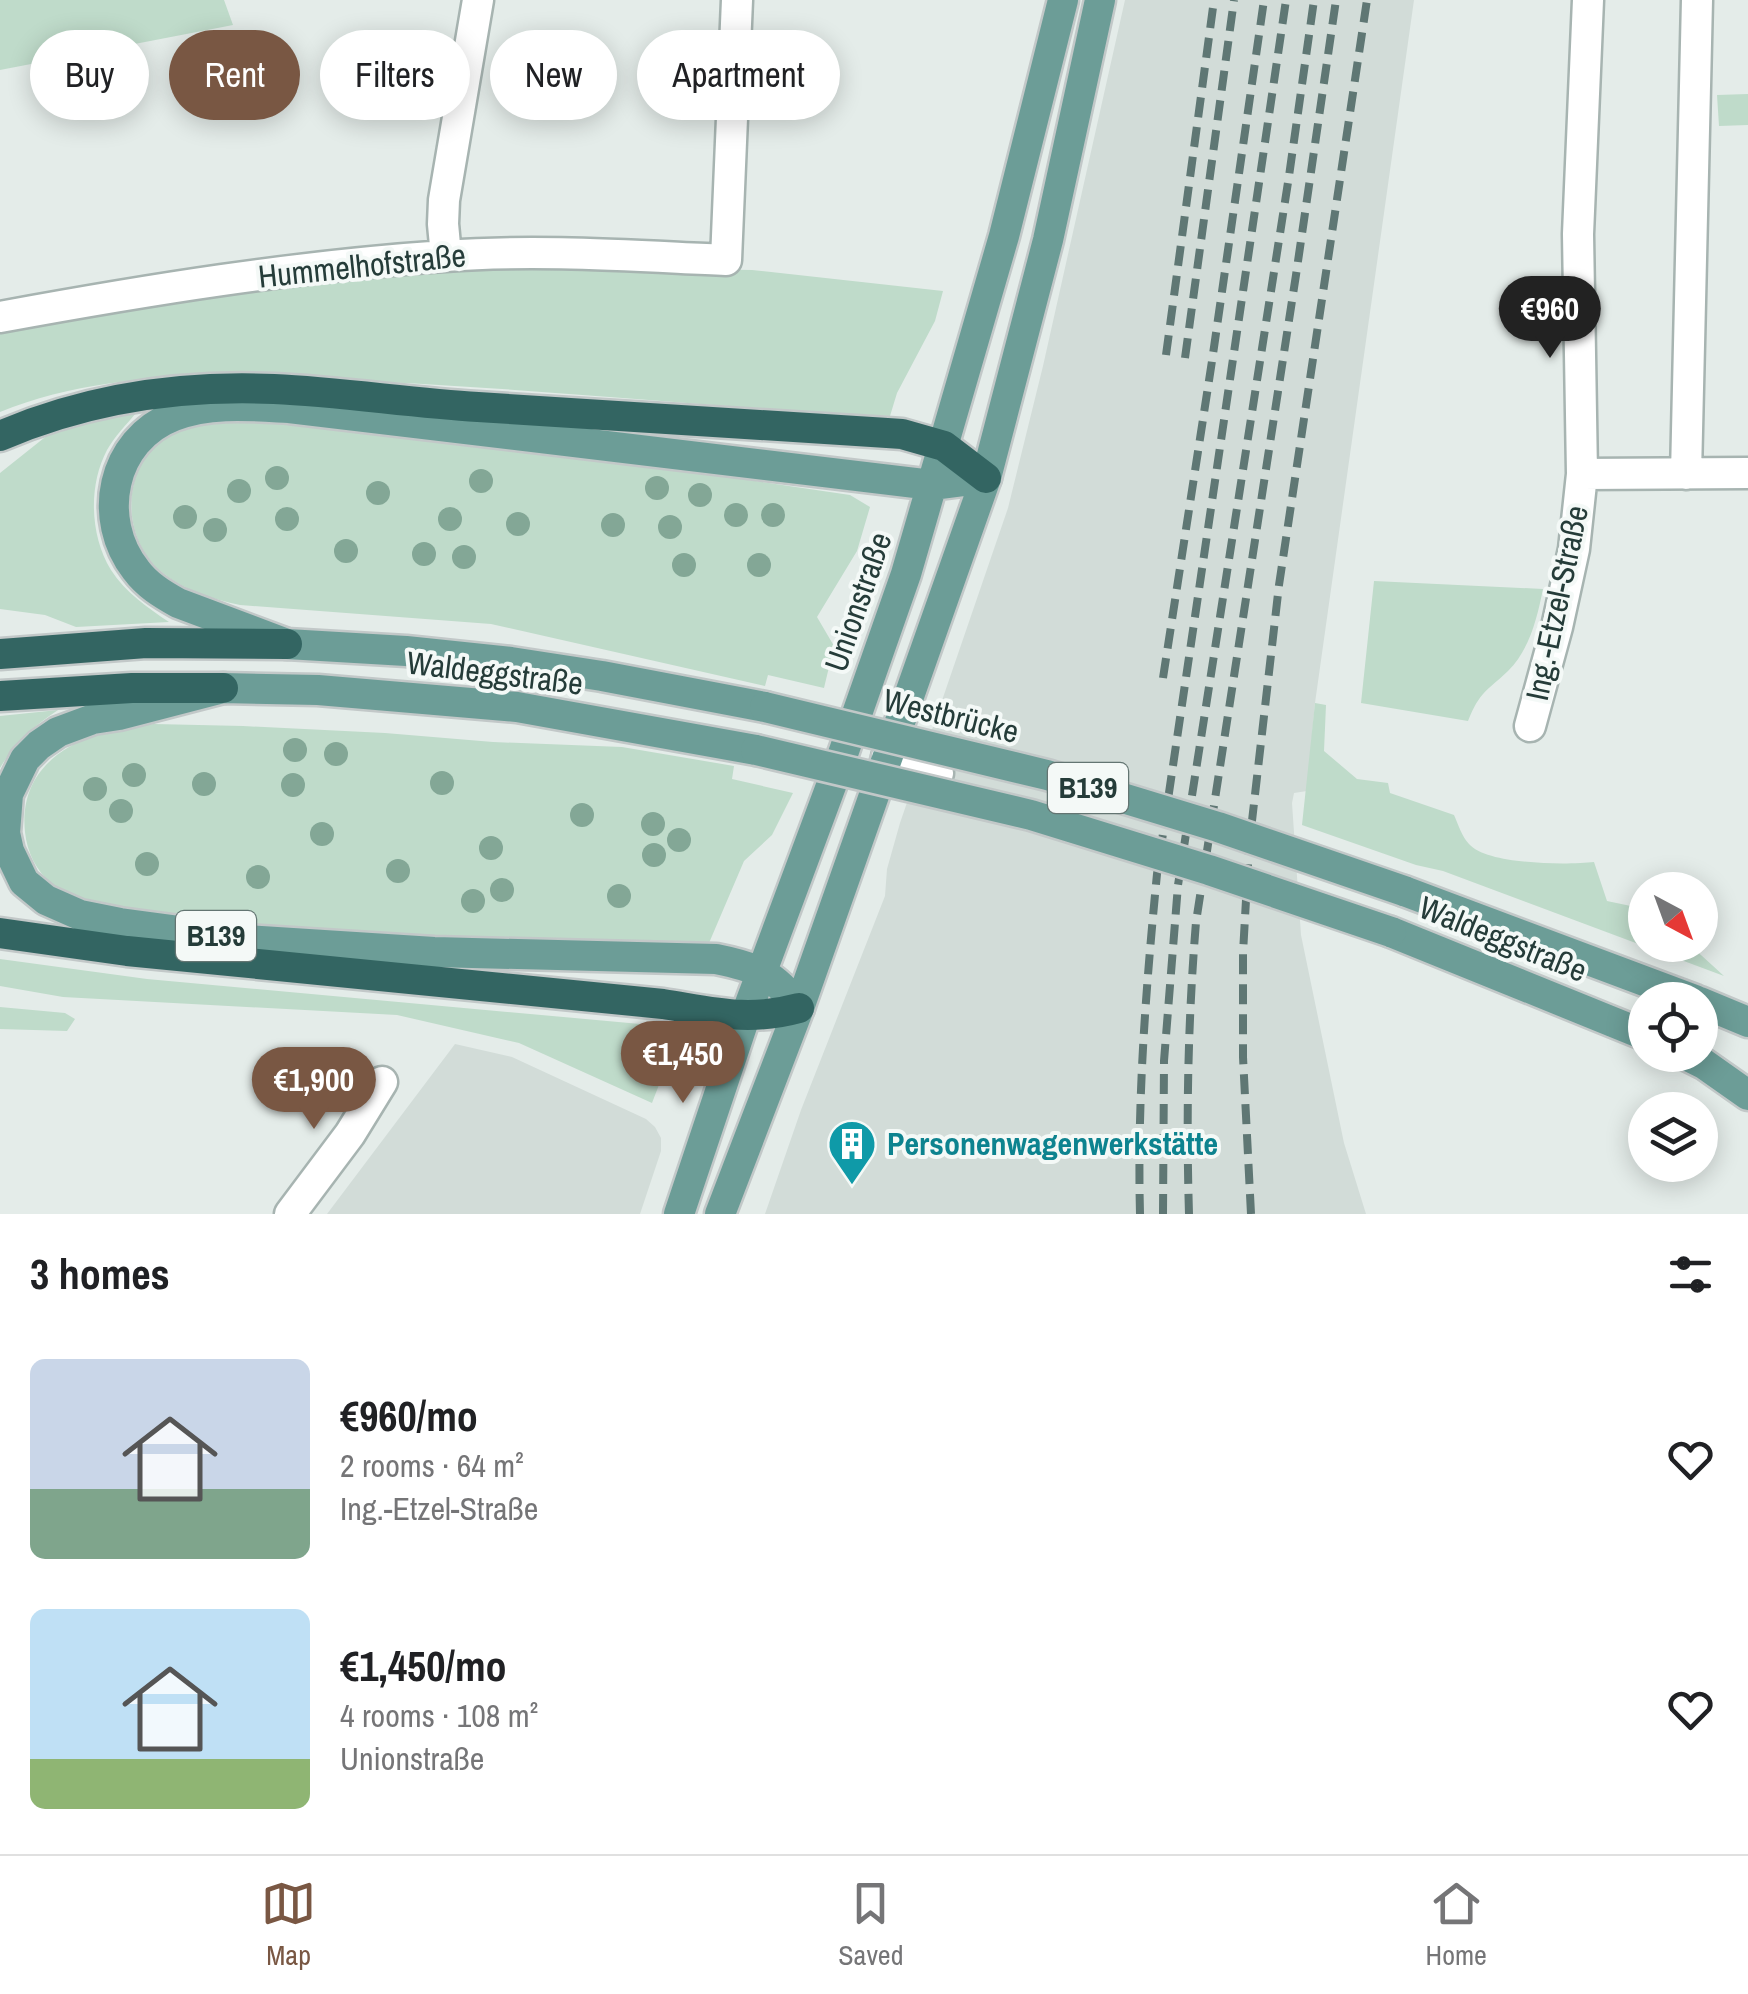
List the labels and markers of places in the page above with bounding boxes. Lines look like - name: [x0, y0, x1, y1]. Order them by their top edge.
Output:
- pin: €960: [1491, 276, 1609, 361]
- pin: €1,450: [602, 1021, 764, 1106]
- pin: €1,900: [233, 1047, 395, 1132]
- building icon: Personenwagenwerkstätte: [826, 1118, 878, 1186]
- place label: Personenwagenwerkstätte: [887, 1122, 1218, 1165]

